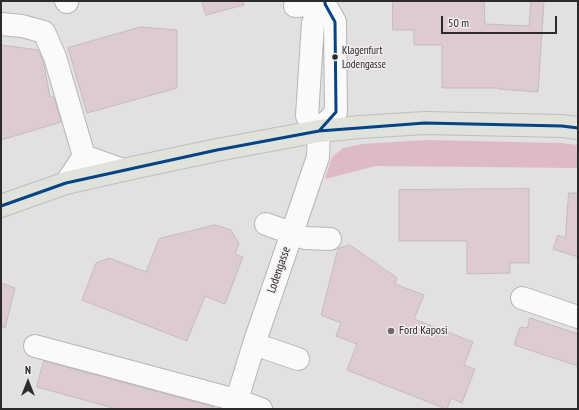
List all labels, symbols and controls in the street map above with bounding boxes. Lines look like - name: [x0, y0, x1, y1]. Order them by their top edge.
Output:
- scale bar: [443, 8, 559, 34]
- text: 50 m: [448, 15, 469, 30]
- place label: Klagenfurt Lodengasse: [342, 44, 386, 70]
- marker: Klagenfurt Lodengasse: [330, 52, 340, 62]
- street label: Lodengasse: [264, 245, 294, 295]
- place label: Ford Kaposi: [399, 324, 448, 338]
- marker: Ford Kaposi: [386, 326, 396, 336]
- north arrow: [8, 362, 48, 402]
- text: N: [25, 363, 31, 377]

